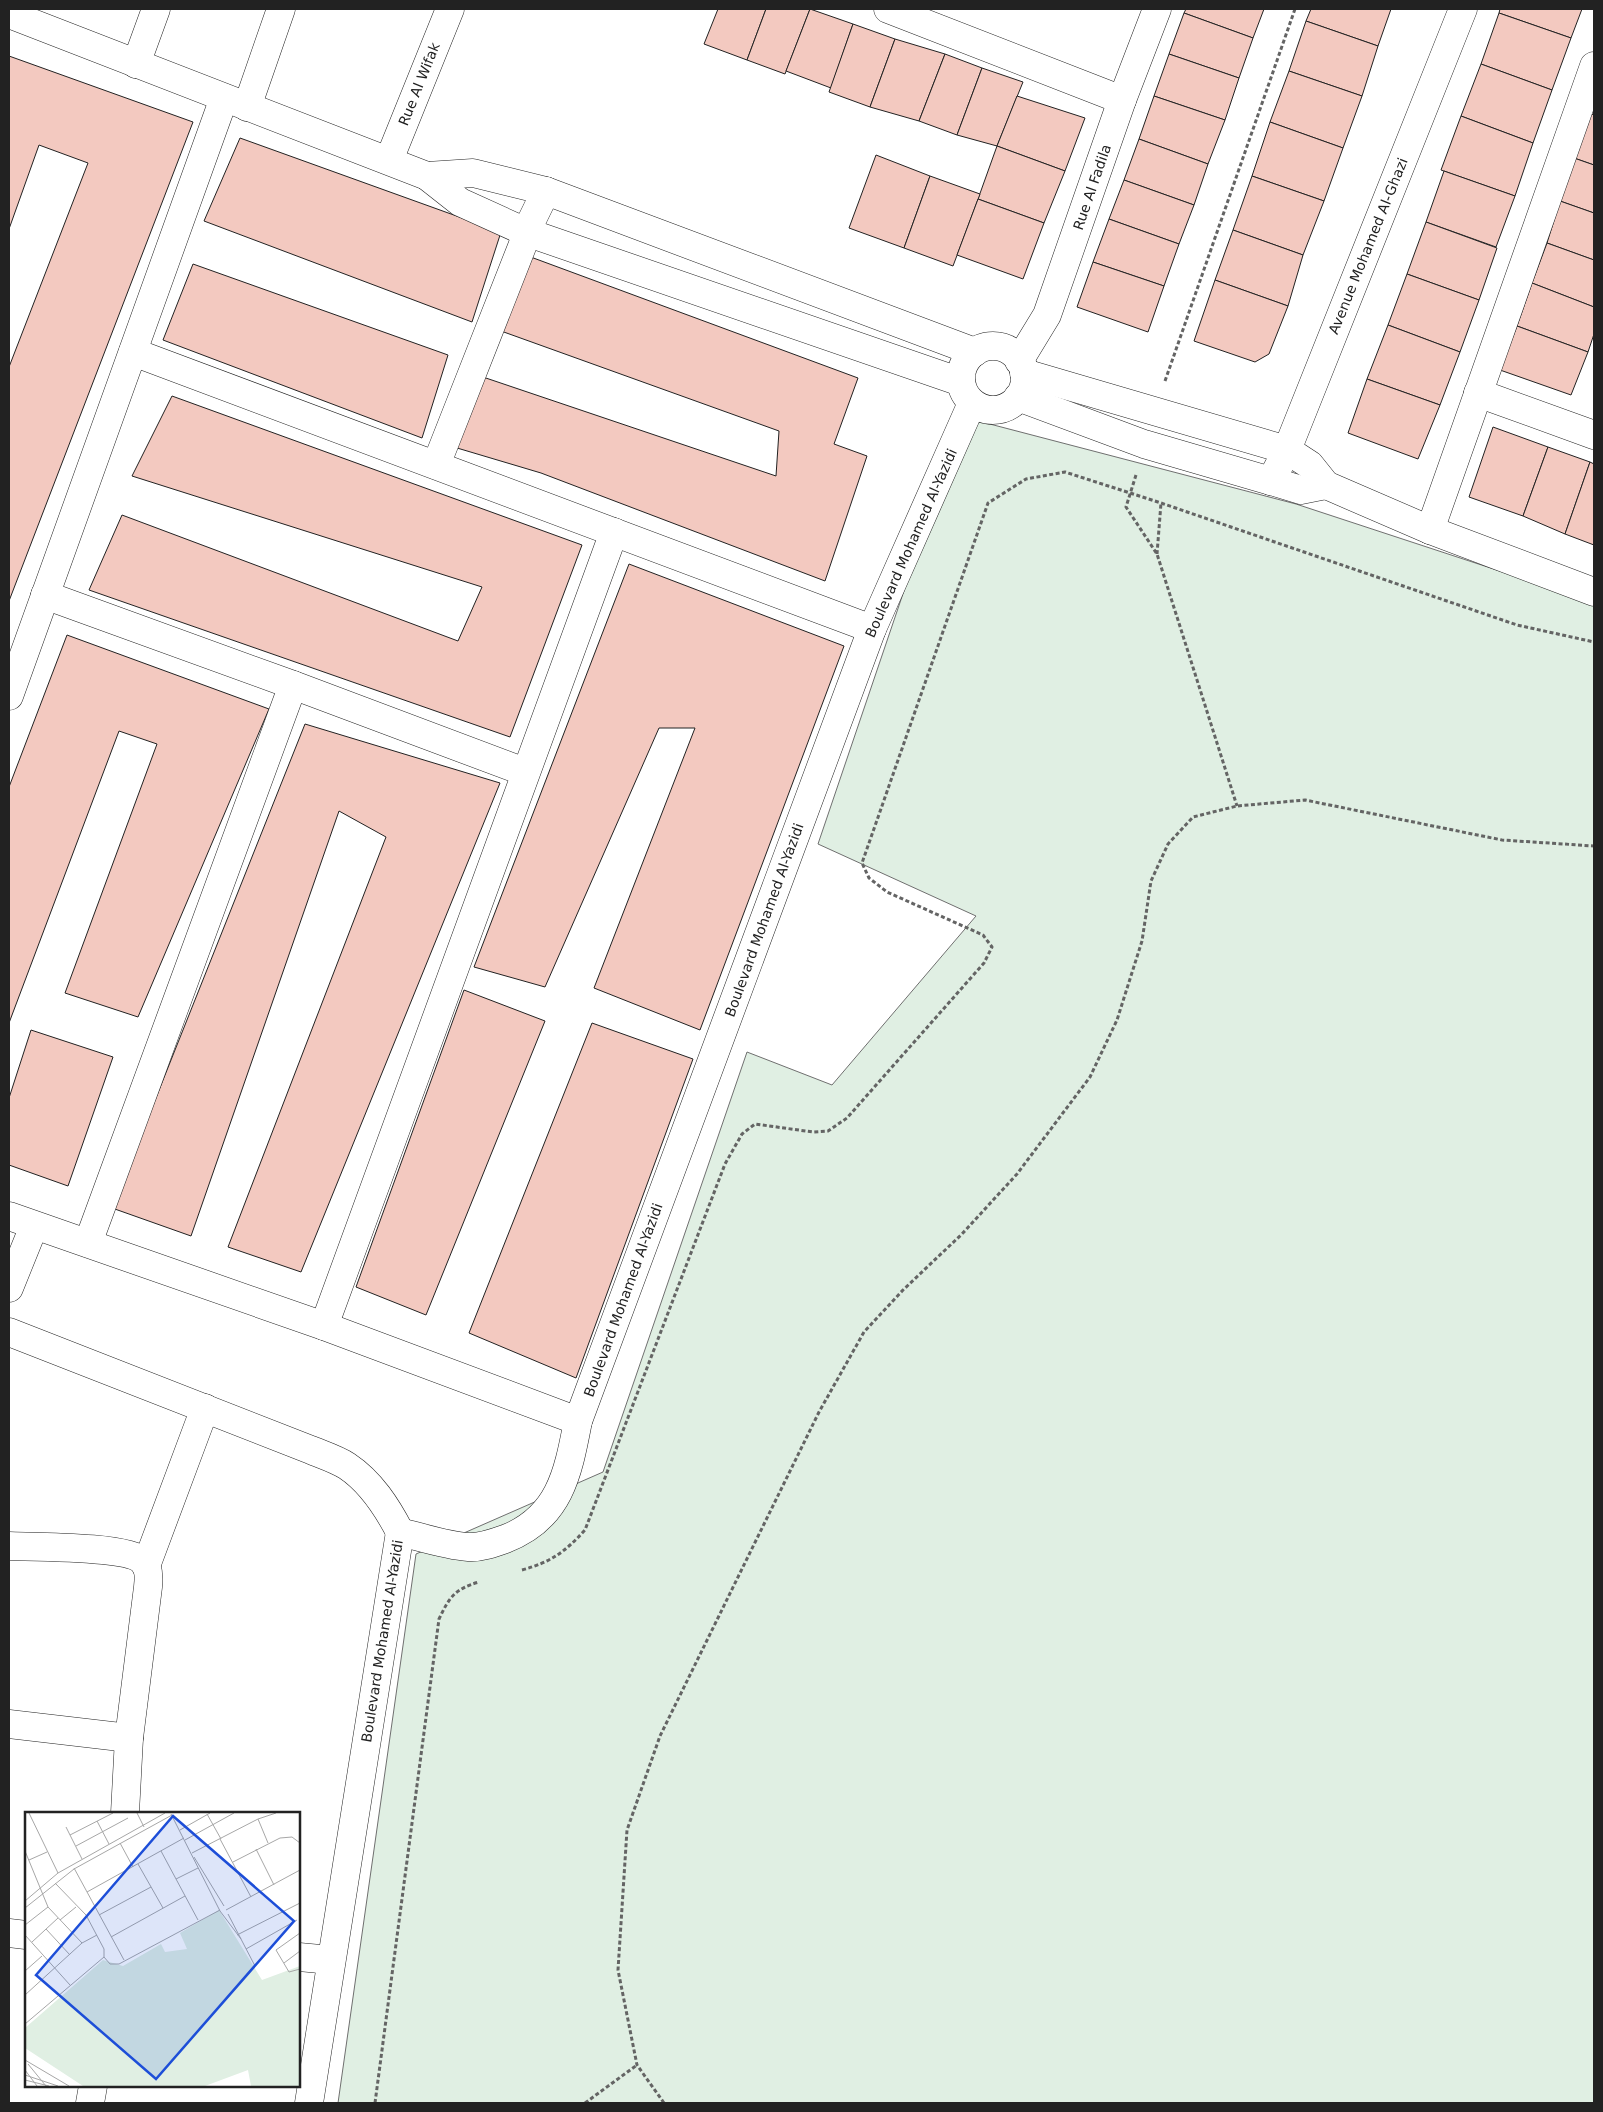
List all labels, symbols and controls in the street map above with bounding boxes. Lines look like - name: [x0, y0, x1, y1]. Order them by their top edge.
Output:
- street label: Rue Al Wifak: [395, 39, 443, 128]
- street label: Rue Al Fadila: [1070, 142, 1114, 232]
- street label: Avenue Mohamed Al-Ghazi: [1325, 156, 1411, 336]
- street label: Boulevard Mohamed Al-Yazidi: [862, 446, 960, 640]
- street label: Boulevard Mohamed Al-Yazidi: [721, 821, 807, 1019]
- street label: Boulevard Mohamed Al-Yazidi: [580, 1201, 666, 1399]
- street label: Boulevard Mohamed Al-Yazidi: [358, 1538, 406, 1744]
- inset map: [25, 1812, 300, 2087]

